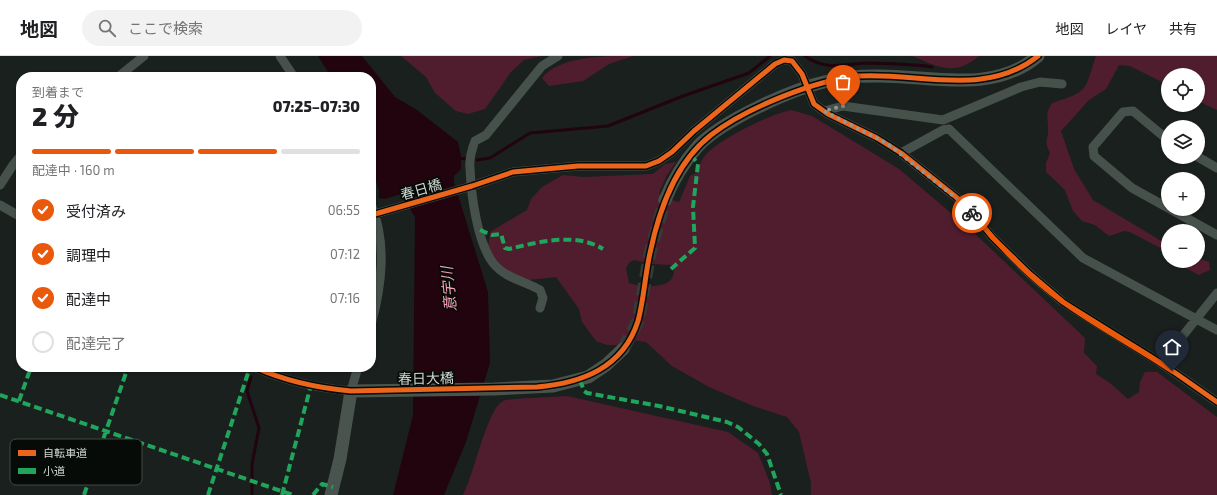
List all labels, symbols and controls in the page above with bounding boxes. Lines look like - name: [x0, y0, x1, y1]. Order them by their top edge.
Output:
- search box: [82, 10, 362, 46]
- text: 地図: [20, 17, 58, 40]
- icon: search: [96, 17, 118, 39]
- text: ここで検索: [128, 19, 203, 37]
- text: 地図: [1055, 20, 1083, 37]
- text: レイヤ: [1105, 20, 1147, 37]
- text: 共有: [1169, 20, 1197, 37]
- pin: [826, 65, 860, 106]
- map controls: [1161, 68, 1205, 268]
- button: locate: [1161, 68, 1205, 112]
- icon: bag: [832, 71, 854, 93]
- text: 到着まで: [32, 84, 84, 100]
- text: 07:25–07:30: [273, 97, 360, 115]
- text: 2 分: [32, 100, 79, 131]
- button: layers: [1161, 120, 1205, 164]
- text: 配達中 · 160 m: [32, 162, 115, 178]
- button: +: [1161, 172, 1205, 216]
- street label: 春日橋: [398, 175, 444, 203]
- courier: [952, 193, 992, 233]
- icon: check: [32, 199, 54, 221]
- text: 受付済み: [66, 202, 126, 220]
- text: 06:55: [328, 202, 360, 218]
- icon: bike: [961, 202, 983, 224]
- button: −: [1161, 224, 1205, 268]
- icon: check: [32, 243, 54, 265]
- text: 調理中: [66, 246, 111, 264]
- text: 07:12: [330, 246, 360, 262]
- water label: 意宇川: [437, 264, 459, 312]
- icon: check: [32, 287, 54, 309]
- text: 配達中: [66, 290, 111, 308]
- text: 07:16: [330, 290, 360, 306]
- pin: [1155, 330, 1189, 371]
- text: 配達完了: [66, 334, 126, 352]
- icon: home: [1161, 336, 1183, 358]
- street label: 春日大橋: [398, 369, 454, 387]
- legend: [10, 439, 142, 485]
- text: 自転車道: [43, 446, 87, 459]
- text: 小道: [43, 464, 65, 477]

